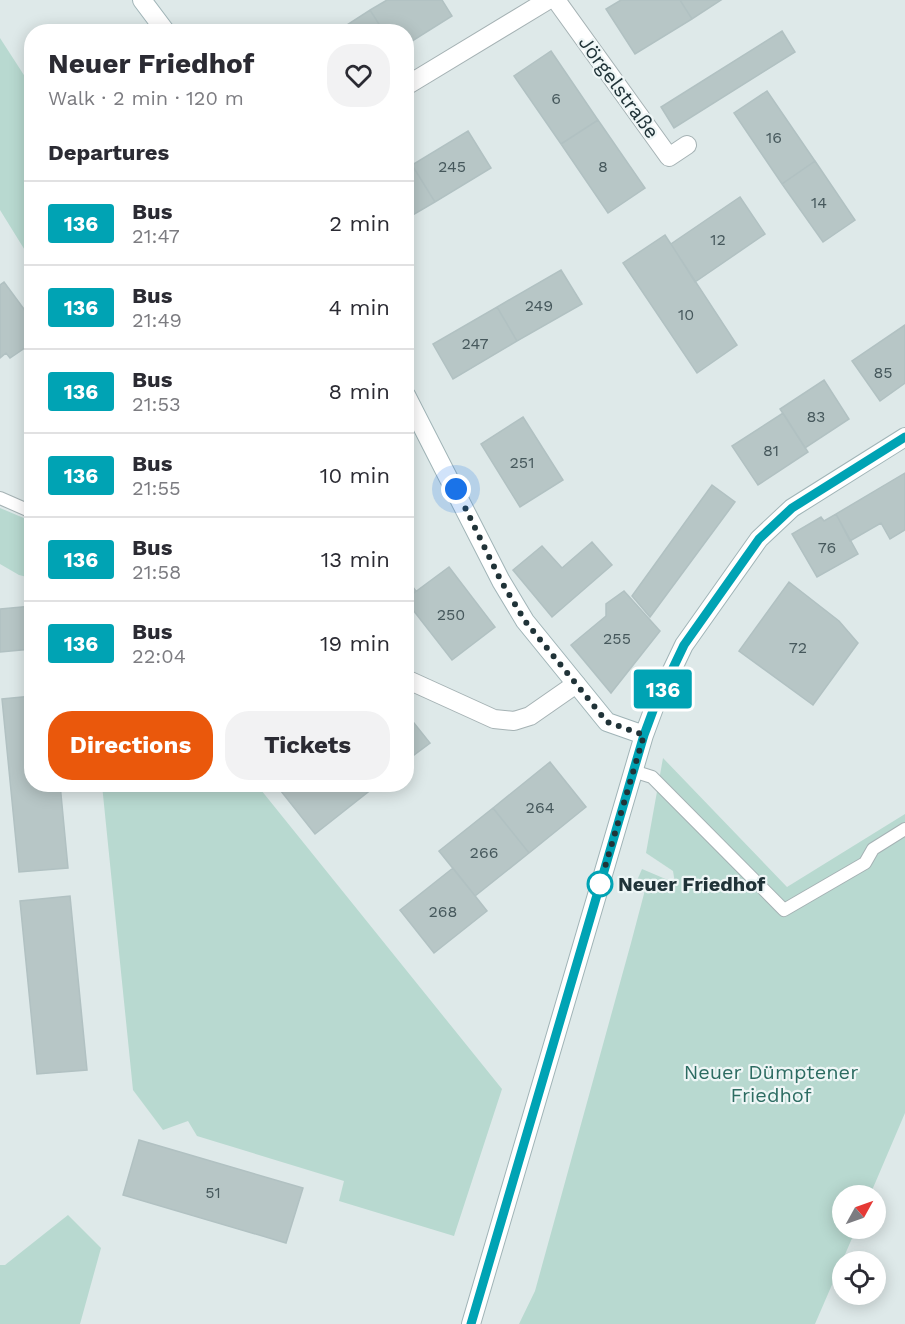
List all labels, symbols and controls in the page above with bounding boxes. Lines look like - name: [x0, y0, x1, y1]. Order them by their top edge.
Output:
- street label: Jörgelstraße: [574, 31, 664, 143]
- button: heart: [327, 44, 390, 107]
- text: Neuer Friedhof: [48, 47, 254, 80]
- text: Walk · 2 min · 120 m: [48, 86, 244, 110]
- house number: 6: [551, 89, 561, 108]
- house number: 16: [766, 128, 782, 147]
- text: Departures: [48, 140, 169, 165]
- house number: 245: [438, 157, 466, 176]
- house number: 8: [598, 157, 608, 176]
- house number: 14: [811, 193, 827, 212]
- text: Bus: [132, 199, 172, 224]
- text: 136: [64, 211, 98, 236]
- text: 2 min: [329, 211, 390, 236]
- text: 21:47: [132, 224, 180, 248]
- house number: 12: [710, 230, 726, 249]
- text: Bus: [132, 283, 172, 308]
- text: 136: [64, 295, 98, 320]
- text: 4 min: [329, 295, 390, 320]
- house number: 249: [525, 296, 553, 315]
- house number: 10: [678, 305, 694, 324]
- text: 21:49: [132, 308, 182, 332]
- house number: 247: [462, 334, 488, 353]
- house number: 85: [873, 363, 893, 382]
- text: Bus: [132, 367, 172, 392]
- text: 136: [64, 379, 98, 404]
- text: 8 min: [329, 379, 390, 404]
- text: 21:53: [132, 392, 181, 416]
- house number: 83: [807, 407, 825, 426]
- house number: 81: [763, 441, 779, 460]
- text: Bus: [132, 451, 172, 476]
- house number: 251: [510, 453, 534, 472]
- text: 136: [64, 463, 98, 488]
- text: 10 min: [320, 463, 390, 488]
- your location: [441, 474, 471, 504]
- text: 21:55: [132, 476, 181, 500]
- text: Bus: [132, 535, 172, 560]
- house number: 76: [818, 538, 836, 557]
- text: 136: [64, 547, 98, 572]
- text: 13 min: [321, 547, 390, 572]
- text: 21:58: [132, 560, 181, 584]
- house number: 250: [437, 605, 465, 624]
- text: Bus: [132, 619, 172, 644]
- house number: 255: [603, 629, 631, 648]
- text: 136: [64, 631, 98, 656]
- text: 19 min: [320, 631, 390, 656]
- house number: 72: [789, 638, 807, 657]
- text: 22:04: [132, 644, 186, 668]
- line badge: 136: [628, 670, 698, 708]
- text: 136: [646, 677, 680, 702]
- button: Directions: [48, 711, 213, 780]
- button: Tickets: [225, 711, 390, 780]
- house number: 264: [526, 798, 555, 817]
- house number: 266: [470, 843, 498, 862]
- marker: Neuer Friedhof: [587, 871, 613, 897]
- place label: Neuer Friedhof: [618, 872, 766, 896]
- house number: 268: [429, 902, 457, 921]
- park label: Neuer Dümptener Friedhof: [684, 1060, 858, 1107]
- house number: 51: [205, 1183, 221, 1202]
- north arrow: [832, 1185, 886, 1239]
- map controls: [832, 1185, 886, 1305]
- button: locate: [832, 1251, 886, 1305]

